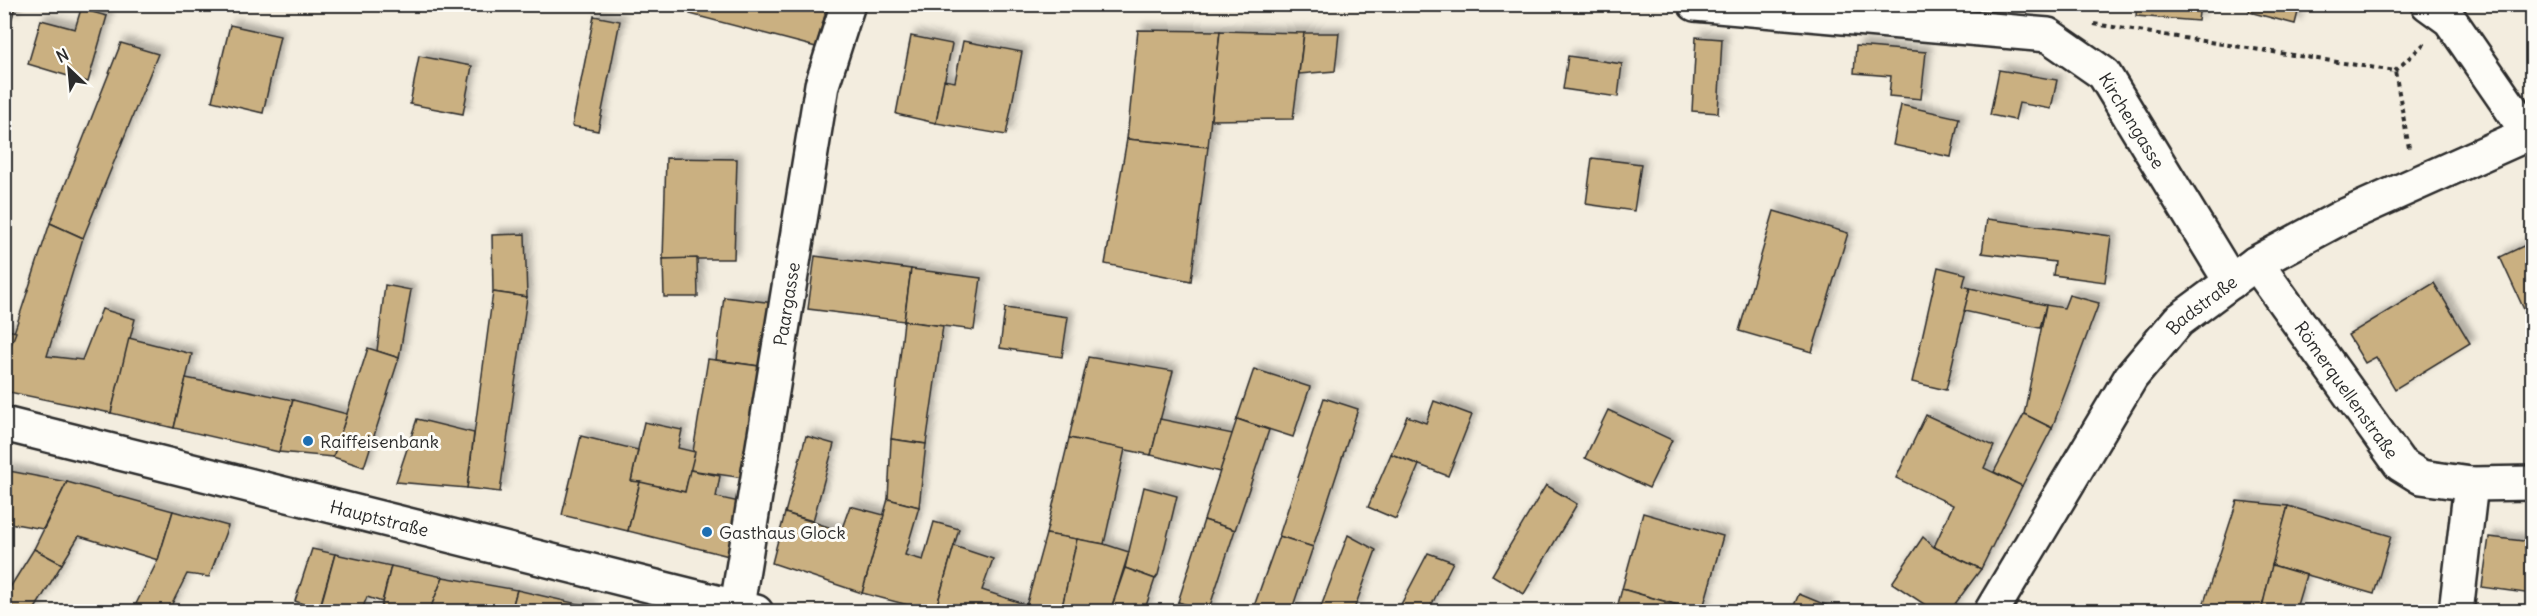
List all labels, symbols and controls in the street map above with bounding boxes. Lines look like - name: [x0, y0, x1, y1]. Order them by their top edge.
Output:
- north arrow: [39, 39, 99, 99]
- text: N: [53, 44, 72, 67]
- street label: Kirchengasse: [2094, 68, 2170, 173]
- street label: Paargasse: [768, 260, 804, 348]
- street label: Badstraße: [2160, 270, 2241, 339]
- street label: Römerquellenstraße: [2290, 317, 2404, 463]
- place label: Raiffeisenbank: [320, 430, 439, 453]
- marker: Raiffeisenbank: [301, 434, 315, 448]
- street label: Hauptstraße: [328, 494, 431, 541]
- place label: Gasthaus Glock: [719, 521, 846, 544]
- marker: Gasthaus Glock: [700, 525, 714, 539]

